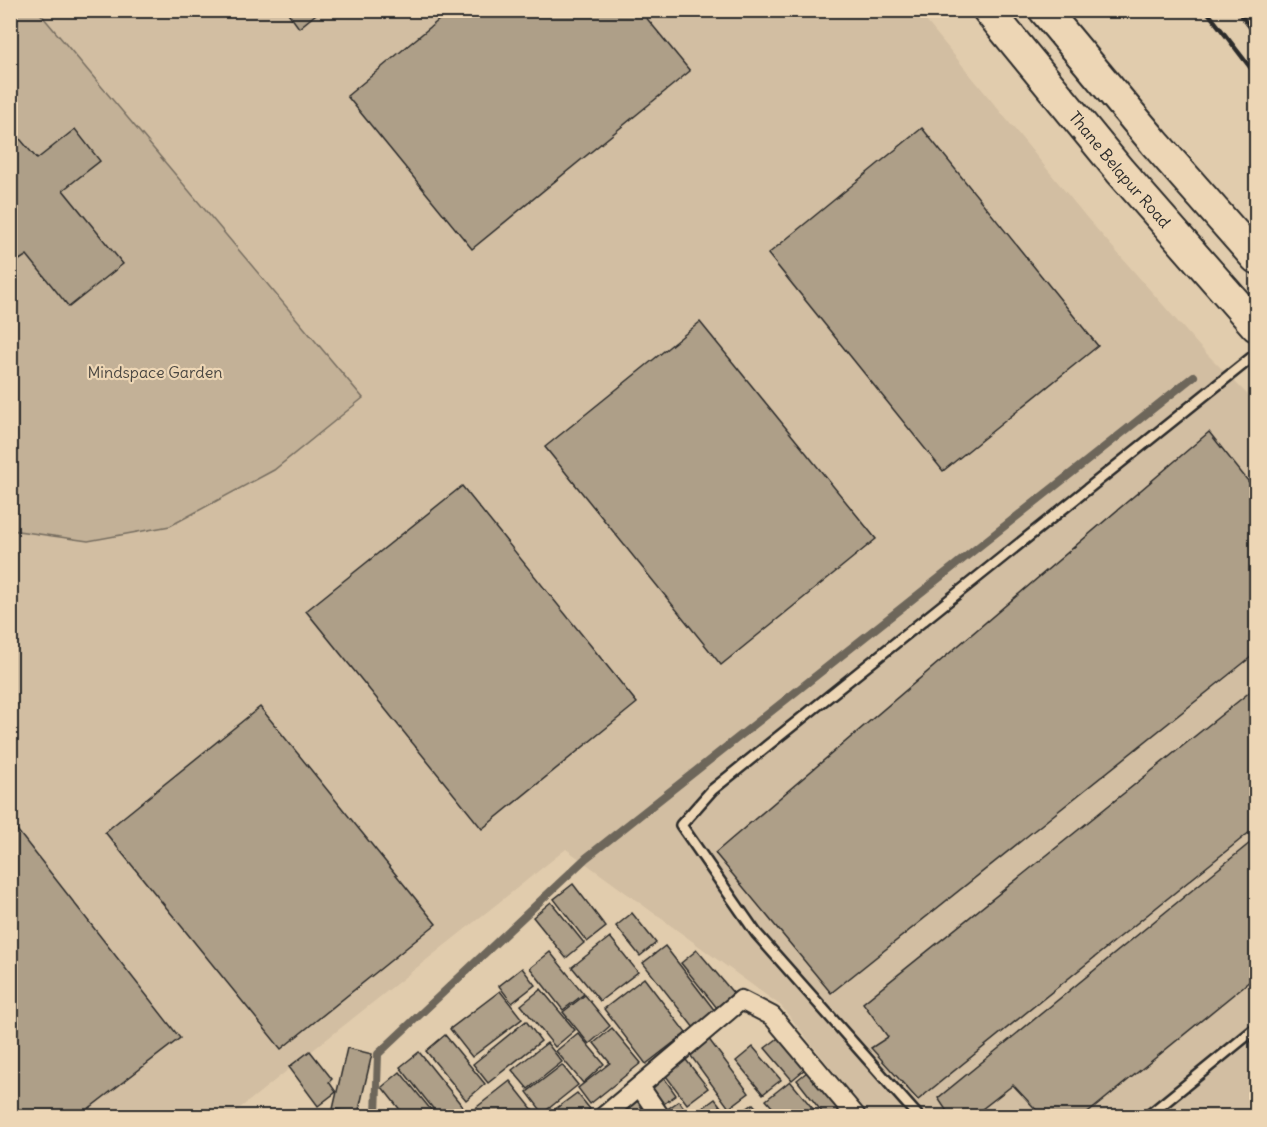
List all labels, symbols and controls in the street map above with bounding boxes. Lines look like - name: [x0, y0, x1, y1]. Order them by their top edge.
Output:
- street label: Thane Belapur Road: [1065, 107, 1175, 232]
- park label: Mindspace Garden: [87, 362, 223, 382]

